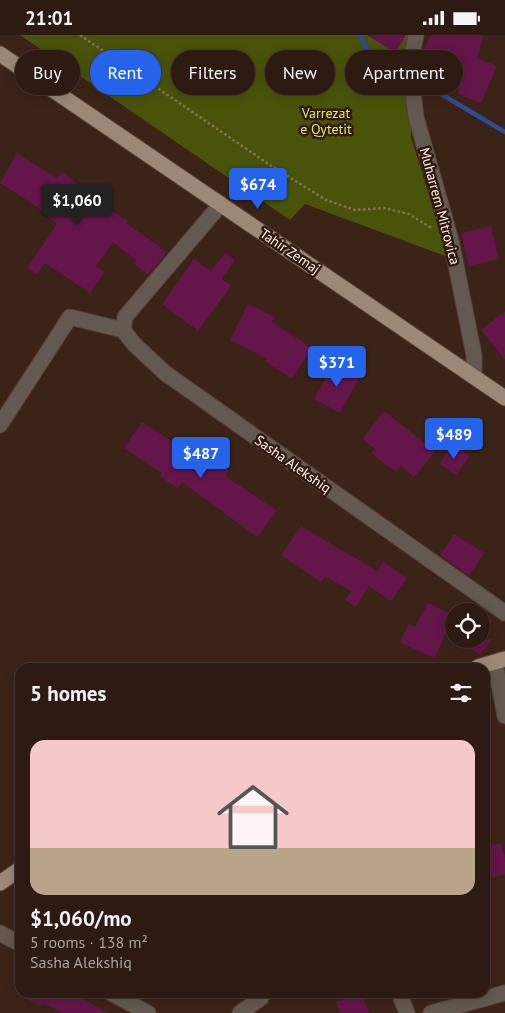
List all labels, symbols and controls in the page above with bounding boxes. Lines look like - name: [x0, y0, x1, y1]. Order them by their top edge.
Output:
- text: 21:01: [25, 6, 73, 30]
- chip: Buy: [15, 50, 80, 95]
- chip: Rent: [90, 50, 161, 95]
- chip: Filters: [171, 50, 255, 95]
- chip: New: [265, 50, 335, 95]
- chip: Apartment: [345, 50, 463, 95]
- park label: Varrezat e Qytetit: [300, 104, 352, 138]
- street label: Muharrem Mitrovica: [416, 146, 464, 267]
- pin: $674: [228, 167, 288, 210]
- text: $674: [240, 174, 276, 194]
- pin: $1,060: [36, 183, 118, 226]
- text: $1,060: [52, 190, 102, 210]
- street label: Tahir Zemaj: [256, 224, 324, 278]
- pin: $371: [307, 345, 367, 388]
- text: $371: [319, 352, 355, 372]
- pin: $489: [424, 417, 484, 460]
- text: $489: [436, 424, 472, 444]
- street label: Sasha Alekshiq: [251, 431, 335, 497]
- pin: $487: [171, 437, 231, 479]
- text: $487: [183, 443, 219, 463]
- map controls: [445, 603, 490, 648]
- button: locate: [445, 603, 490, 648]
- icon: filters: [447, 679, 475, 707]
- text: 5 homes: [30, 680, 106, 707]
- icon: home: [208, 772, 298, 862]
- text: $1,060/mo: [30, 905, 132, 932]
- text: 5 rooms · 138 m²: [30, 932, 148, 952]
- text: Sasha Alekshiq: [30, 952, 132, 972]

